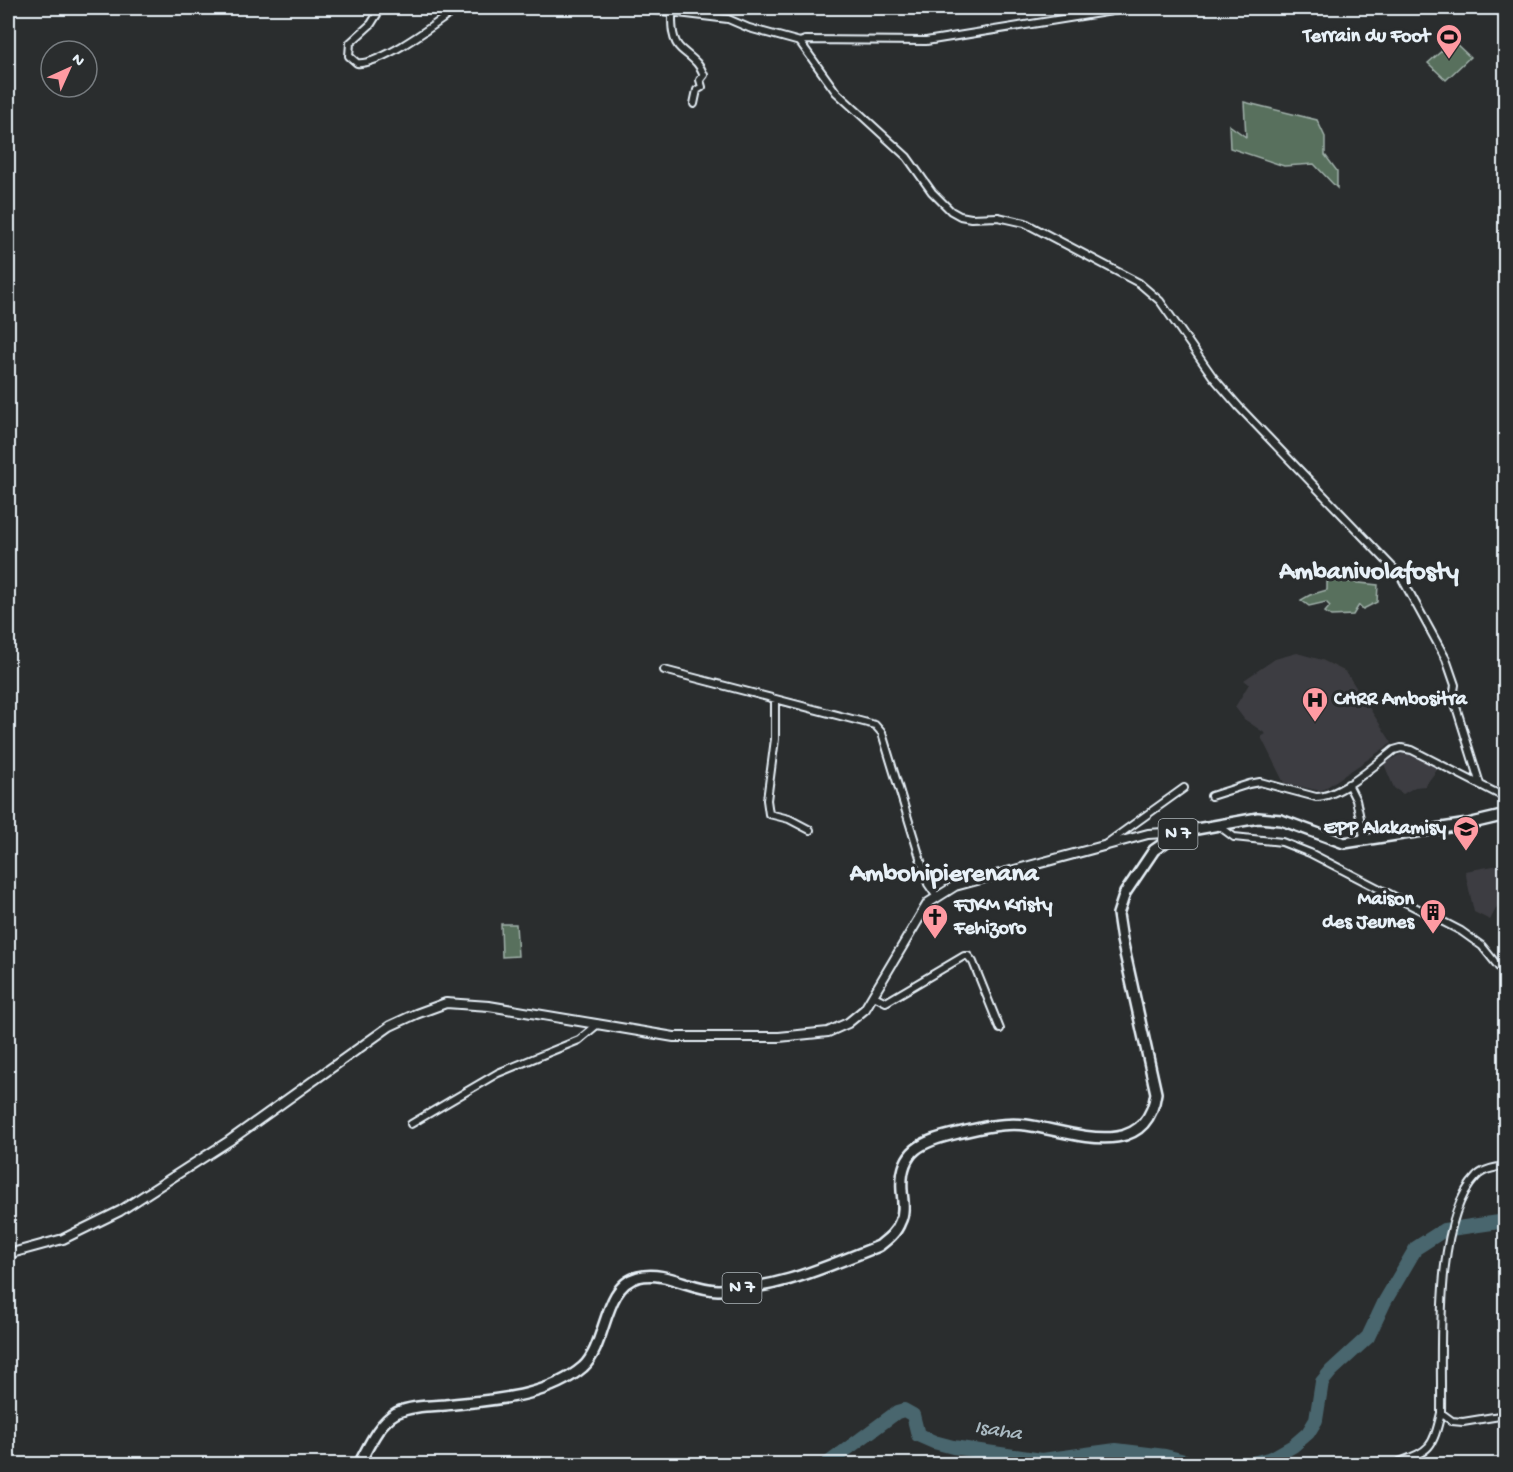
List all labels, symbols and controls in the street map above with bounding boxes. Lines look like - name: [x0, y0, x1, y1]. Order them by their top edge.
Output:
- sports icon: Terrain du Foot: [1434, 22, 1464, 60]
- place label: Terrain du Foot: [1301, 26, 1432, 49]
- north arrow: [39, 39, 99, 99]
- text: N: [67, 50, 88, 72]
- district label: Ambanivolafosty: [1278, 558, 1459, 589]
- hospital icon: CHRR Ambositra: [1300, 685, 1330, 723]
- place label: CHRR Ambositra: [1333, 689, 1468, 712]
- school or university icon: EPP Alakamisy: [1451, 814, 1481, 852]
- place label: EPP Alakamisy: [1324, 818, 1446, 841]
- road number: N 7: [1158, 819, 1198, 849]
- district label: Ambohipierenana: [849, 860, 1040, 891]
- place label: Maison des Jeunes: [1322, 889, 1416, 935]
- place label: FJKM Kristy Fehizoro: [953, 895, 1052, 941]
- building icon: Maison des Jeunes: [1418, 897, 1448, 935]
- church icon: FJKM Kristy Fehizoro: [920, 902, 950, 940]
- road number: N 7: [722, 1273, 762, 1303]
- water label: Isaha: [973, 1416, 1025, 1448]

